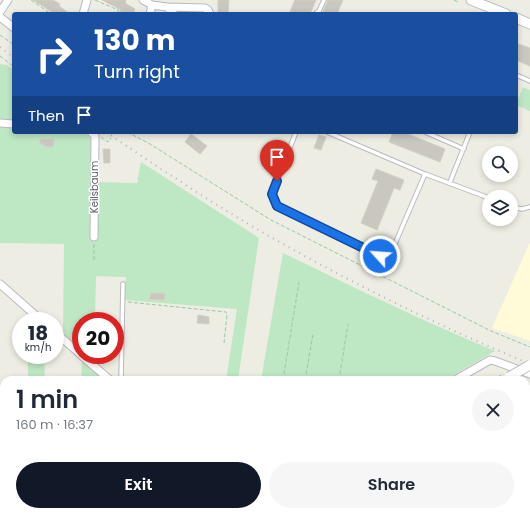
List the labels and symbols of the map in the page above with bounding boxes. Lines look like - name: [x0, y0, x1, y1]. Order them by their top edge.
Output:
- pin: [260, 140, 294, 181]
- street label: Keilsbaum: [87, 161, 102, 213]
- position arrow: [359, 235, 401, 277]
- speed limit sign: 20: [72, 312, 124, 364]

